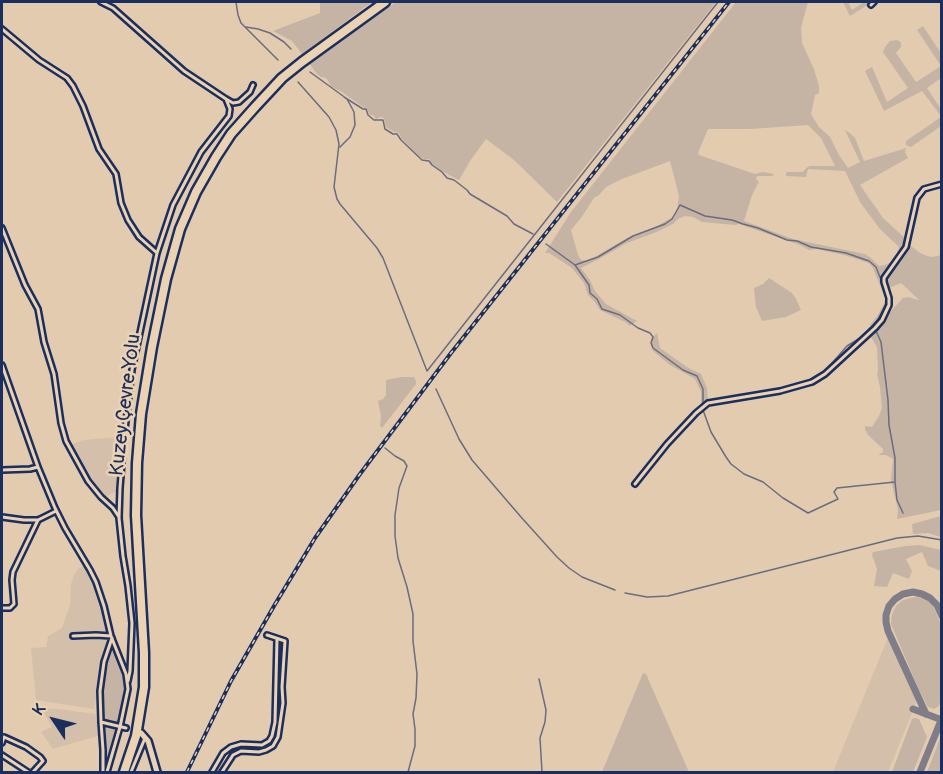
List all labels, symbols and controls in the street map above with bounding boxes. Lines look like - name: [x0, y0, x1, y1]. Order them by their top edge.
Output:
- street label: Kuzey Çevre Yolu: [105, 333, 147, 477]
- north arrow: [24, 690, 84, 750]
- text: K: [28, 700, 50, 719]

